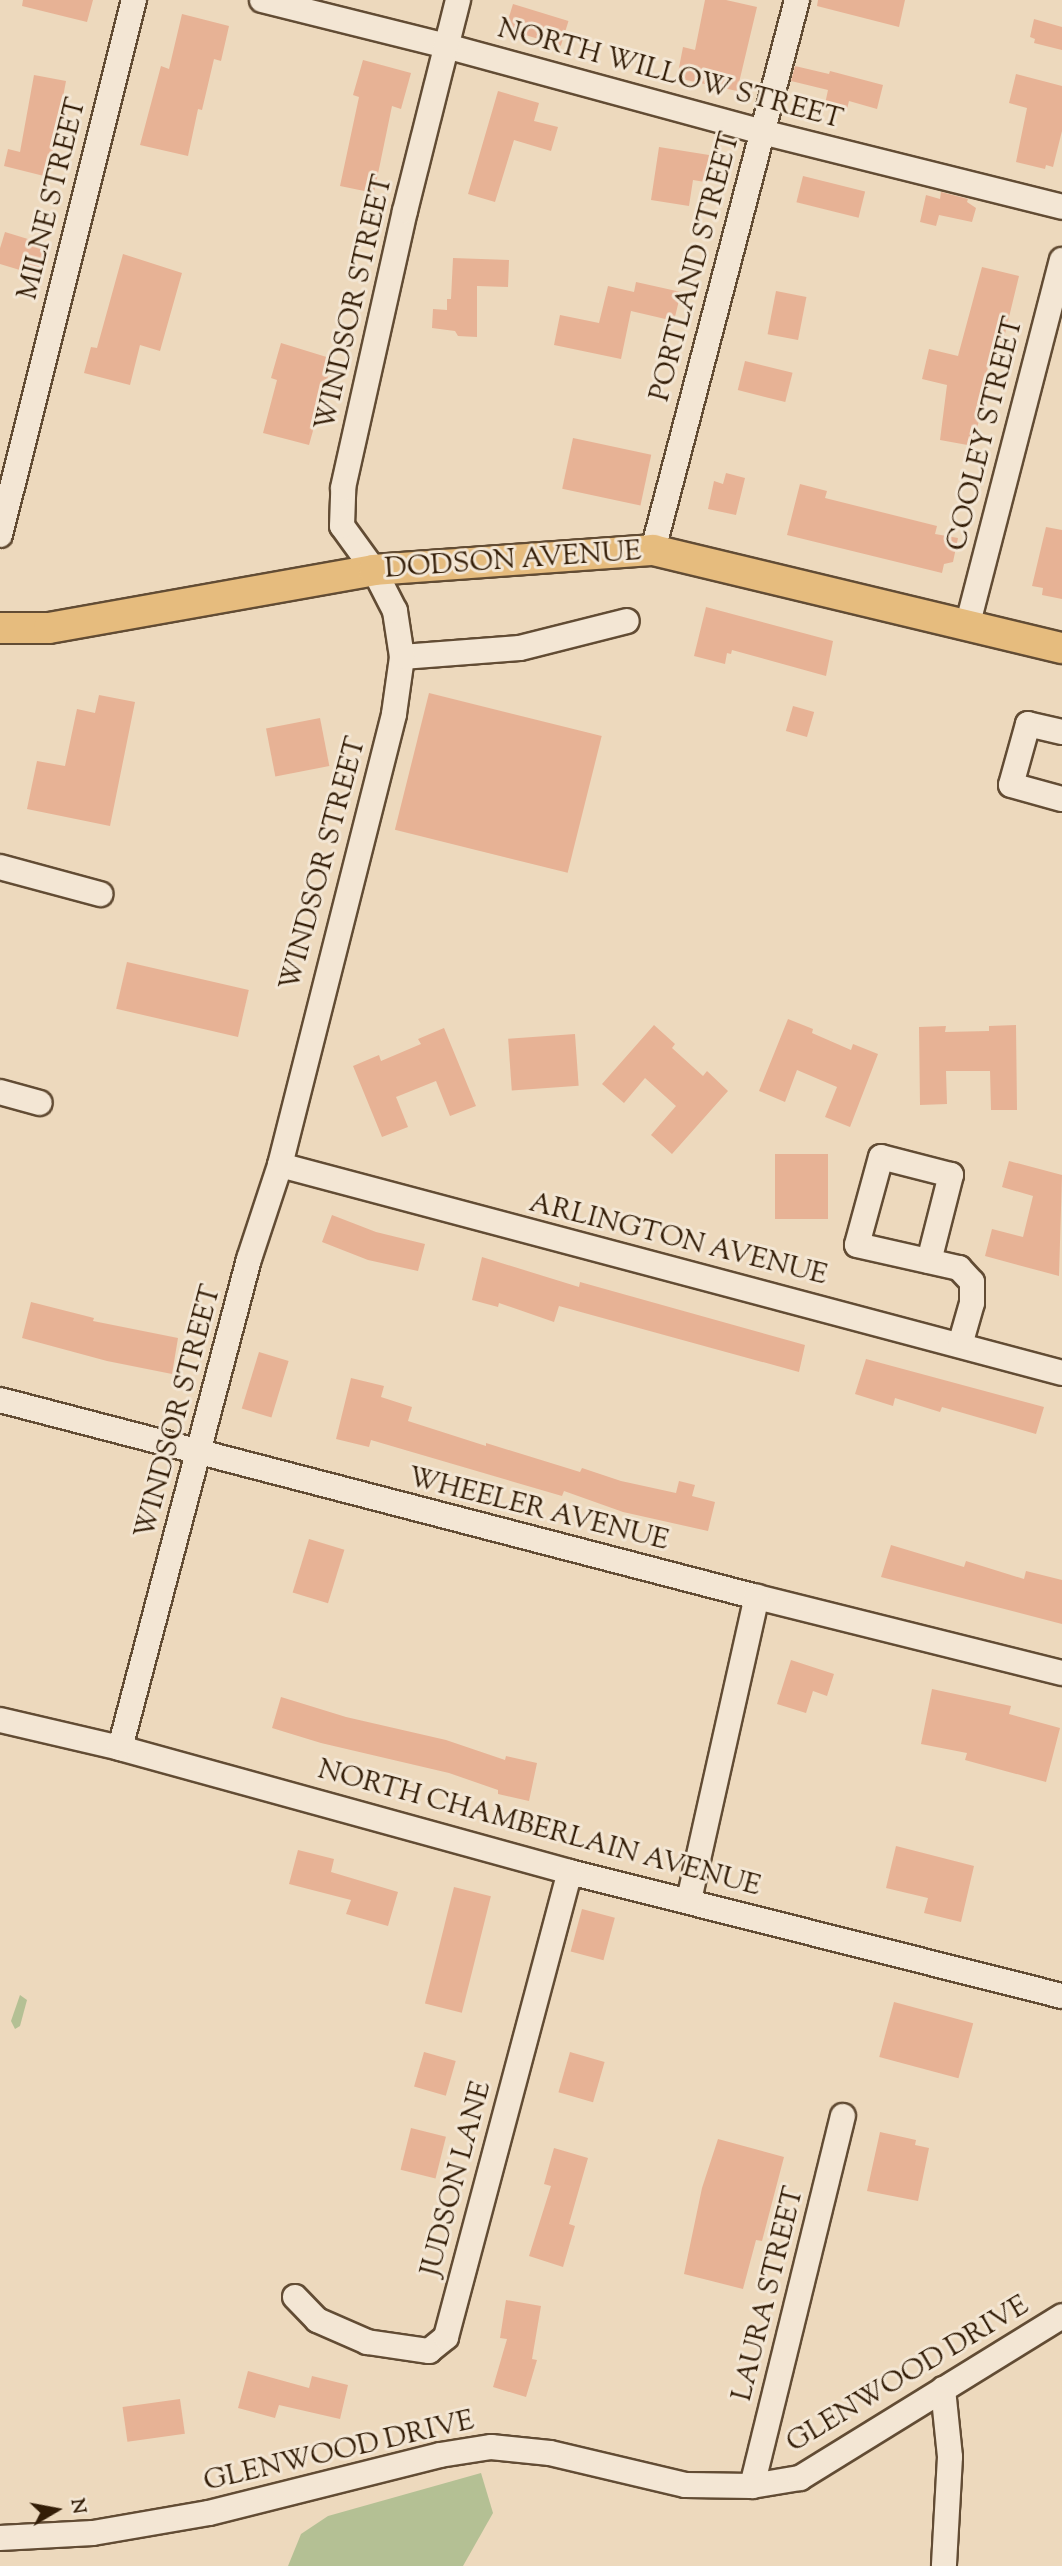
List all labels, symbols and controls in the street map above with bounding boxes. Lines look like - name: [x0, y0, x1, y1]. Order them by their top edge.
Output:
- street label: NORTH WILLOW STREET: [494, 13, 846, 137]
- street label: MILNE STREET: [12, 95, 94, 303]
- street label: PORTLAND STREET: [644, 129, 748, 405]
- street label: WINDSOR STREET: [309, 172, 401, 434]
- street label: COOLEY STREET: [941, 313, 1031, 555]
- street label: DODSON AVENUE: [384, 535, 642, 587]
- street label: WINDSOR STREET: [274, 733, 374, 995]
- street label: ARLINGTON AVENUE: [525, 1187, 831, 1293]
- street label: WINDSOR STREET: [129, 1281, 229, 1543]
- street label: WHEELER AVENUE: [404, 1461, 672, 1559]
- street label: NORTH CHAMBERLAIN AVENUE: [314, 1754, 764, 1904]
- street label: JUDSON LANE: [415, 2078, 499, 2280]
- street label: LAURA STREET: [726, 2183, 812, 2405]
- street label: GLENWOOD DRIVE: [781, 2289, 1035, 2461]
- street label: GLENWOOD DRIVE: [201, 2405, 477, 2499]
- north arrow: [21, 2475, 91, 2545]
- text: N: [63, 2496, 92, 2516]

